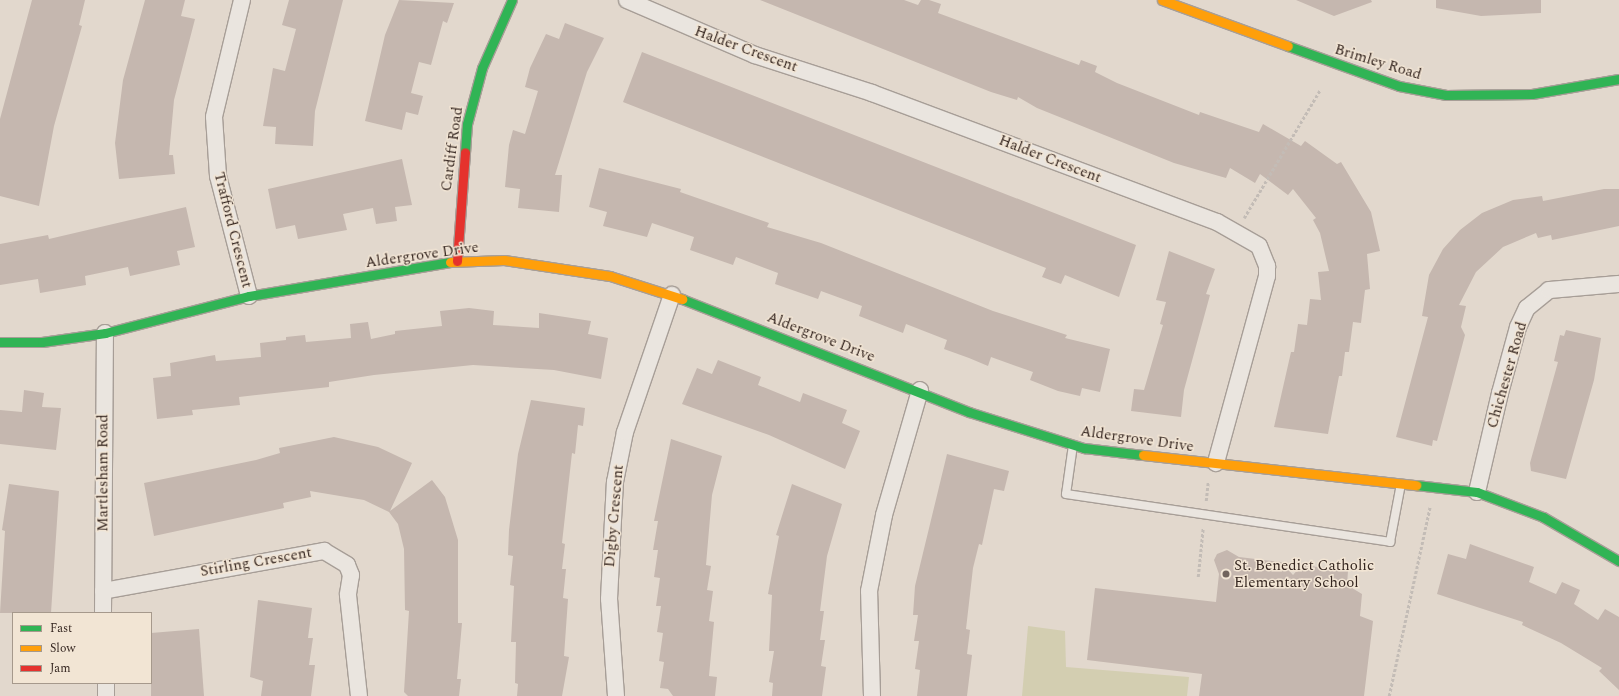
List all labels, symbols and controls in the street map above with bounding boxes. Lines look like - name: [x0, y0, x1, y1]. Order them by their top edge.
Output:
- street label: Halder Crescent: [692, 22, 800, 76]
- street label: Brimley Road: [1332, 40, 1424, 84]
- street label: Cardiff Road: [437, 106, 467, 192]
- street label: Halder Crescent: [996, 131, 1104, 187]
- street label: Trafford Crescent: [210, 170, 256, 290]
- street label: Aldergrove Drive: [364, 238, 480, 272]
- street label: Aldergrove Drive: [764, 308, 878, 366]
- street label: Chichester Road: [1483, 320, 1531, 430]
- street label: Martlesham Road: [94, 414, 112, 532]
- street label: Aldergrove Drive: [1079, 422, 1195, 456]
- street label: Digby Crescent: [601, 464, 627, 568]
- street label: Stirling Crescent: [199, 543, 313, 581]
- place label: St. Benedict Catholic Elementary School: [1234, 556, 1374, 591]
- marker: St. Benedict Catholic Elementary School: [1221, 569, 1231, 579]
- legend: [12, 612, 152, 684]
- text: Fast: [50, 619, 72, 638]
- text: Slow: [50, 639, 75, 658]
- text: Jam: [50, 659, 71, 678]

